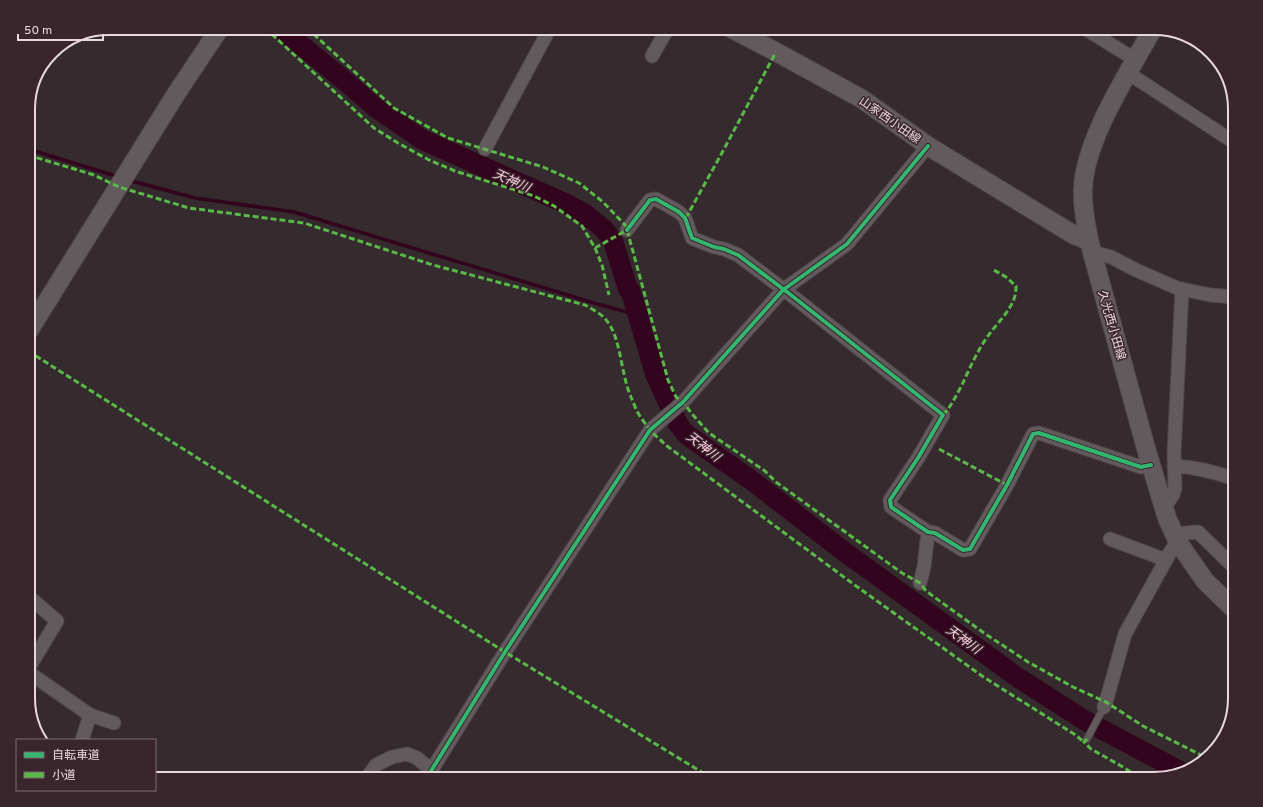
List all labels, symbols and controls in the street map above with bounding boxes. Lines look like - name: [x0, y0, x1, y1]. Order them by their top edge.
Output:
- scale bar: [18, 16, 103, 42]
- text: 50 m: [24, 23, 52, 39]
- street label: 山家西小田線: [855, 94, 924, 148]
- water label: 天神川: [490, 167, 534, 198]
- street label: 久光西小田線: [1093, 288, 1129, 362]
- water label: 天神川: [682, 429, 725, 467]
- water label: 天神川: [942, 623, 985, 660]
- legend: [16, 739, 156, 791]
- text: 自転車道: [52, 748, 100, 764]
- text: 小道: [52, 768, 76, 784]

